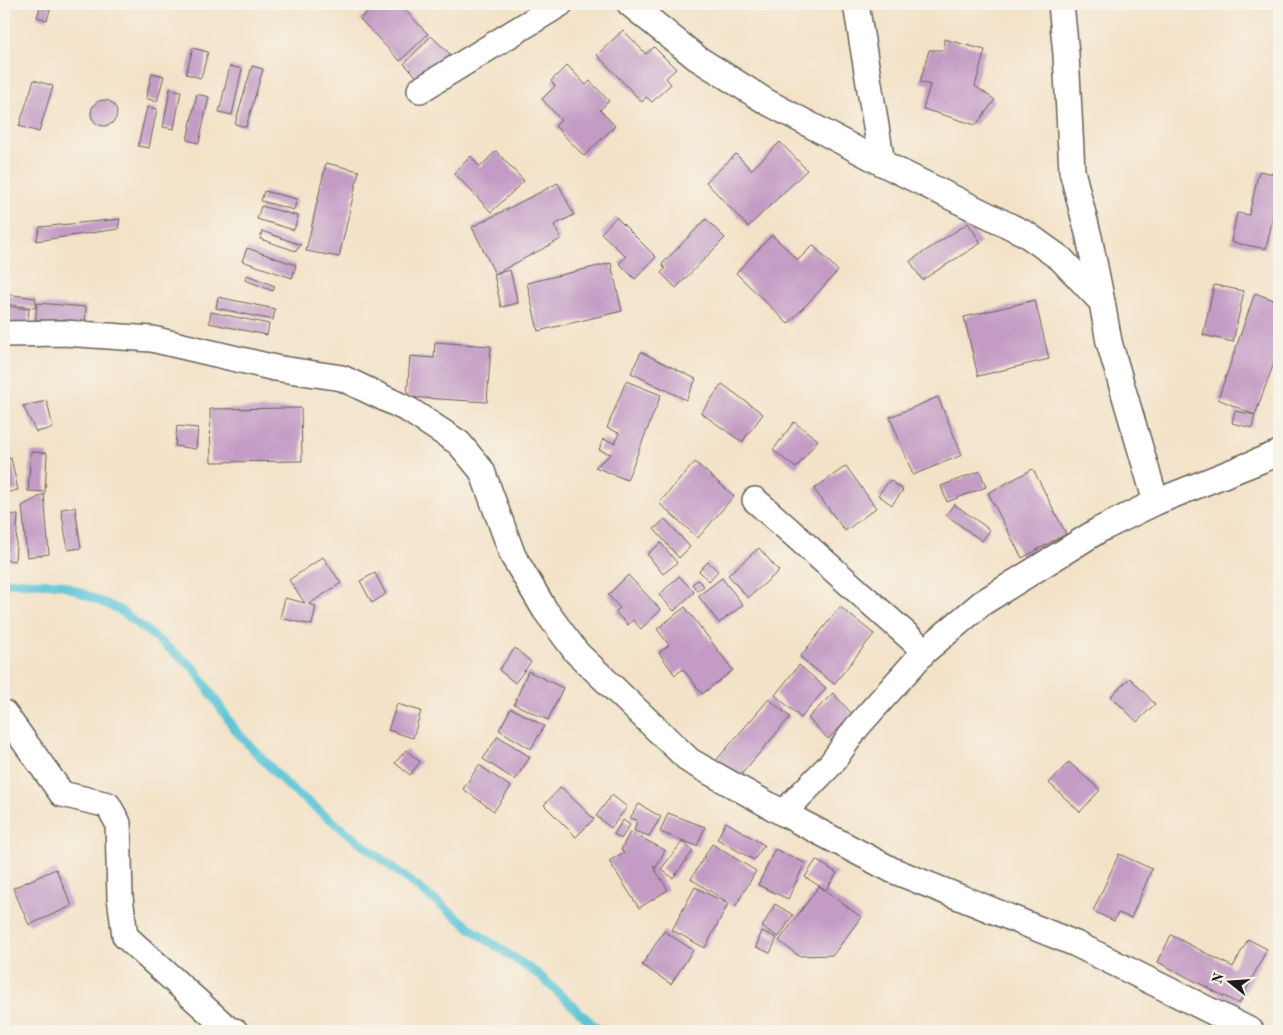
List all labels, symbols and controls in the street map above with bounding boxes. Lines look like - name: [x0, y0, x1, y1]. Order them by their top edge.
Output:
- north arrow: [1206, 958, 1256, 1008]
- text: N: [1210, 971, 1227, 986]

